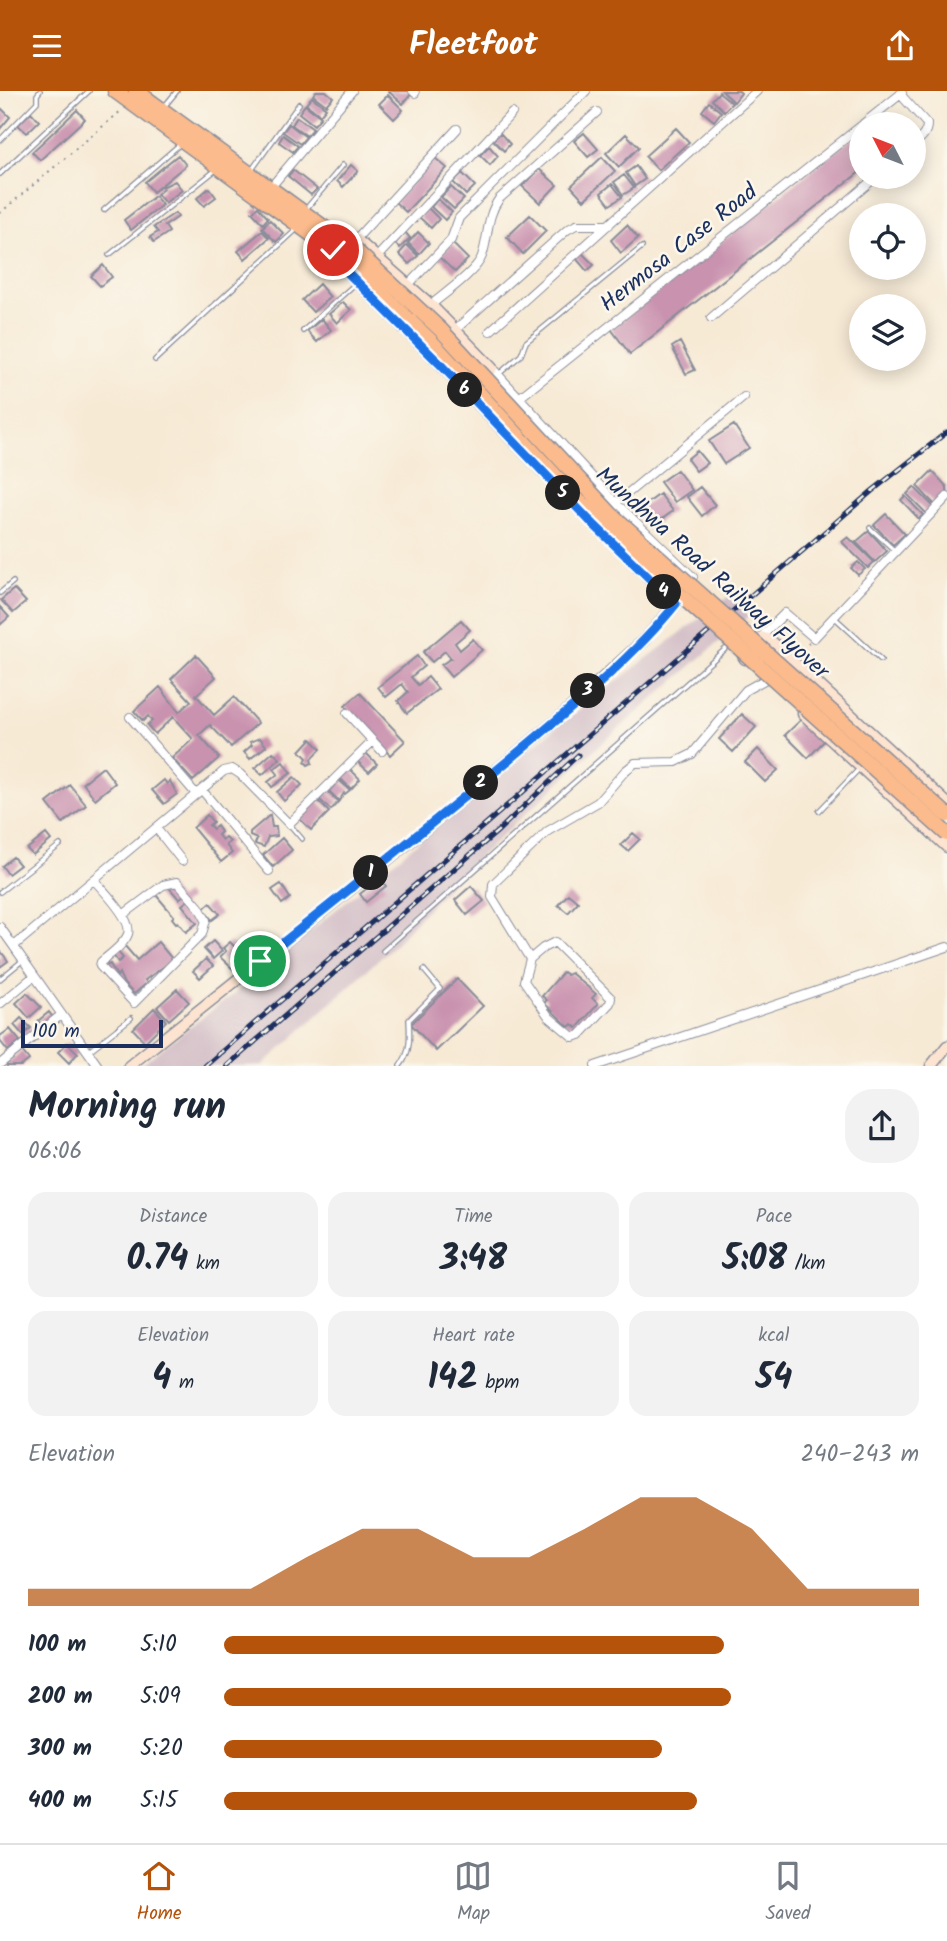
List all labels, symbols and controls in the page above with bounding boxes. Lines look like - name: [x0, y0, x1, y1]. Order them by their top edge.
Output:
- text: Fleetfoot: [409, 20, 538, 71]
- icon: menu: [28, 27, 66, 65]
- icon: share: [881, 27, 919, 65]
- north arrow: [849, 112, 926, 189]
- map controls: [849, 112, 926, 371]
- street label: Hermosa Case Road: [593, 175, 766, 322]
- button: locate: [849, 203, 926, 280]
- pin: [303, 220, 363, 280]
- icon: check: [314, 231, 352, 269]
- button: layers: [849, 294, 926, 371]
- pin: 6: [448, 373, 482, 407]
- text: 6: [459, 374, 470, 404]
- street label: Mundhwa Road Railway Flyover: [587, 458, 838, 690]
- pin: 5: [546, 475, 580, 511]
- text: 5: [558, 477, 567, 507]
- pin: 4: [646, 575, 682, 609]
- text: 4: [658, 576, 669, 606]
- pin: 3: [570, 673, 606, 709]
- text: 3: [582, 675, 593, 705]
- pin: 2: [463, 765, 498, 801]
- text: 2: [475, 767, 486, 797]
- pin: 1: [354, 855, 388, 891]
- text: 1: [368, 857, 373, 887]
- pin: [230, 931, 290, 991]
- icon: arrive: [241, 942, 279, 980]
- scale bar: [21, 1017, 163, 1049]
- text: 100 m: [32, 1017, 80, 1047]
- text: Morning run: [28, 1078, 226, 1138]
- button: share: [845, 1089, 919, 1163]
- text: 06:06: [28, 1134, 82, 1170]
- text: Distance: [139, 1202, 207, 1232]
- text: Time: [454, 1202, 493, 1232]
- text: Pace: [756, 1202, 792, 1232]
- text: 0.74: [126, 1232, 188, 1288]
- text: 3:48: [440, 1232, 507, 1288]
- text: 5:08: [722, 1232, 787, 1288]
- text: km: [188, 1249, 220, 1279]
- text: /km: [787, 1249, 825, 1279]
- text: Elevation: [137, 1321, 209, 1351]
- text: Heart rate: [432, 1321, 515, 1351]
- text: kcal: [758, 1321, 789, 1351]
- text: 4: [152, 1351, 171, 1407]
- text: 142: [428, 1351, 478, 1407]
- text: 54: [755, 1351, 792, 1407]
- text: m: [171, 1368, 194, 1398]
- text: bpm: [478, 1368, 519, 1398]
- text: Elevation: [28, 1437, 115, 1473]
- text: 240–243 m: [801, 1437, 919, 1473]
- text: 100 m: [28, 1627, 86, 1663]
- text: 5:10: [140, 1627, 177, 1663]
- text: 200 m: [28, 1679, 93, 1715]
- text: 5:09: [140, 1679, 181, 1715]
- text: 300 m: [28, 1731, 92, 1767]
- text: 5:20: [140, 1731, 183, 1767]
- text: 400 m: [28, 1783, 92, 1819]
- text: 5:15: [140, 1783, 178, 1819]
- tab: Home: [136, 1857, 182, 1929]
- tab: Map: [454, 1857, 492, 1929]
- tab: Saved: [765, 1857, 811, 1929]

